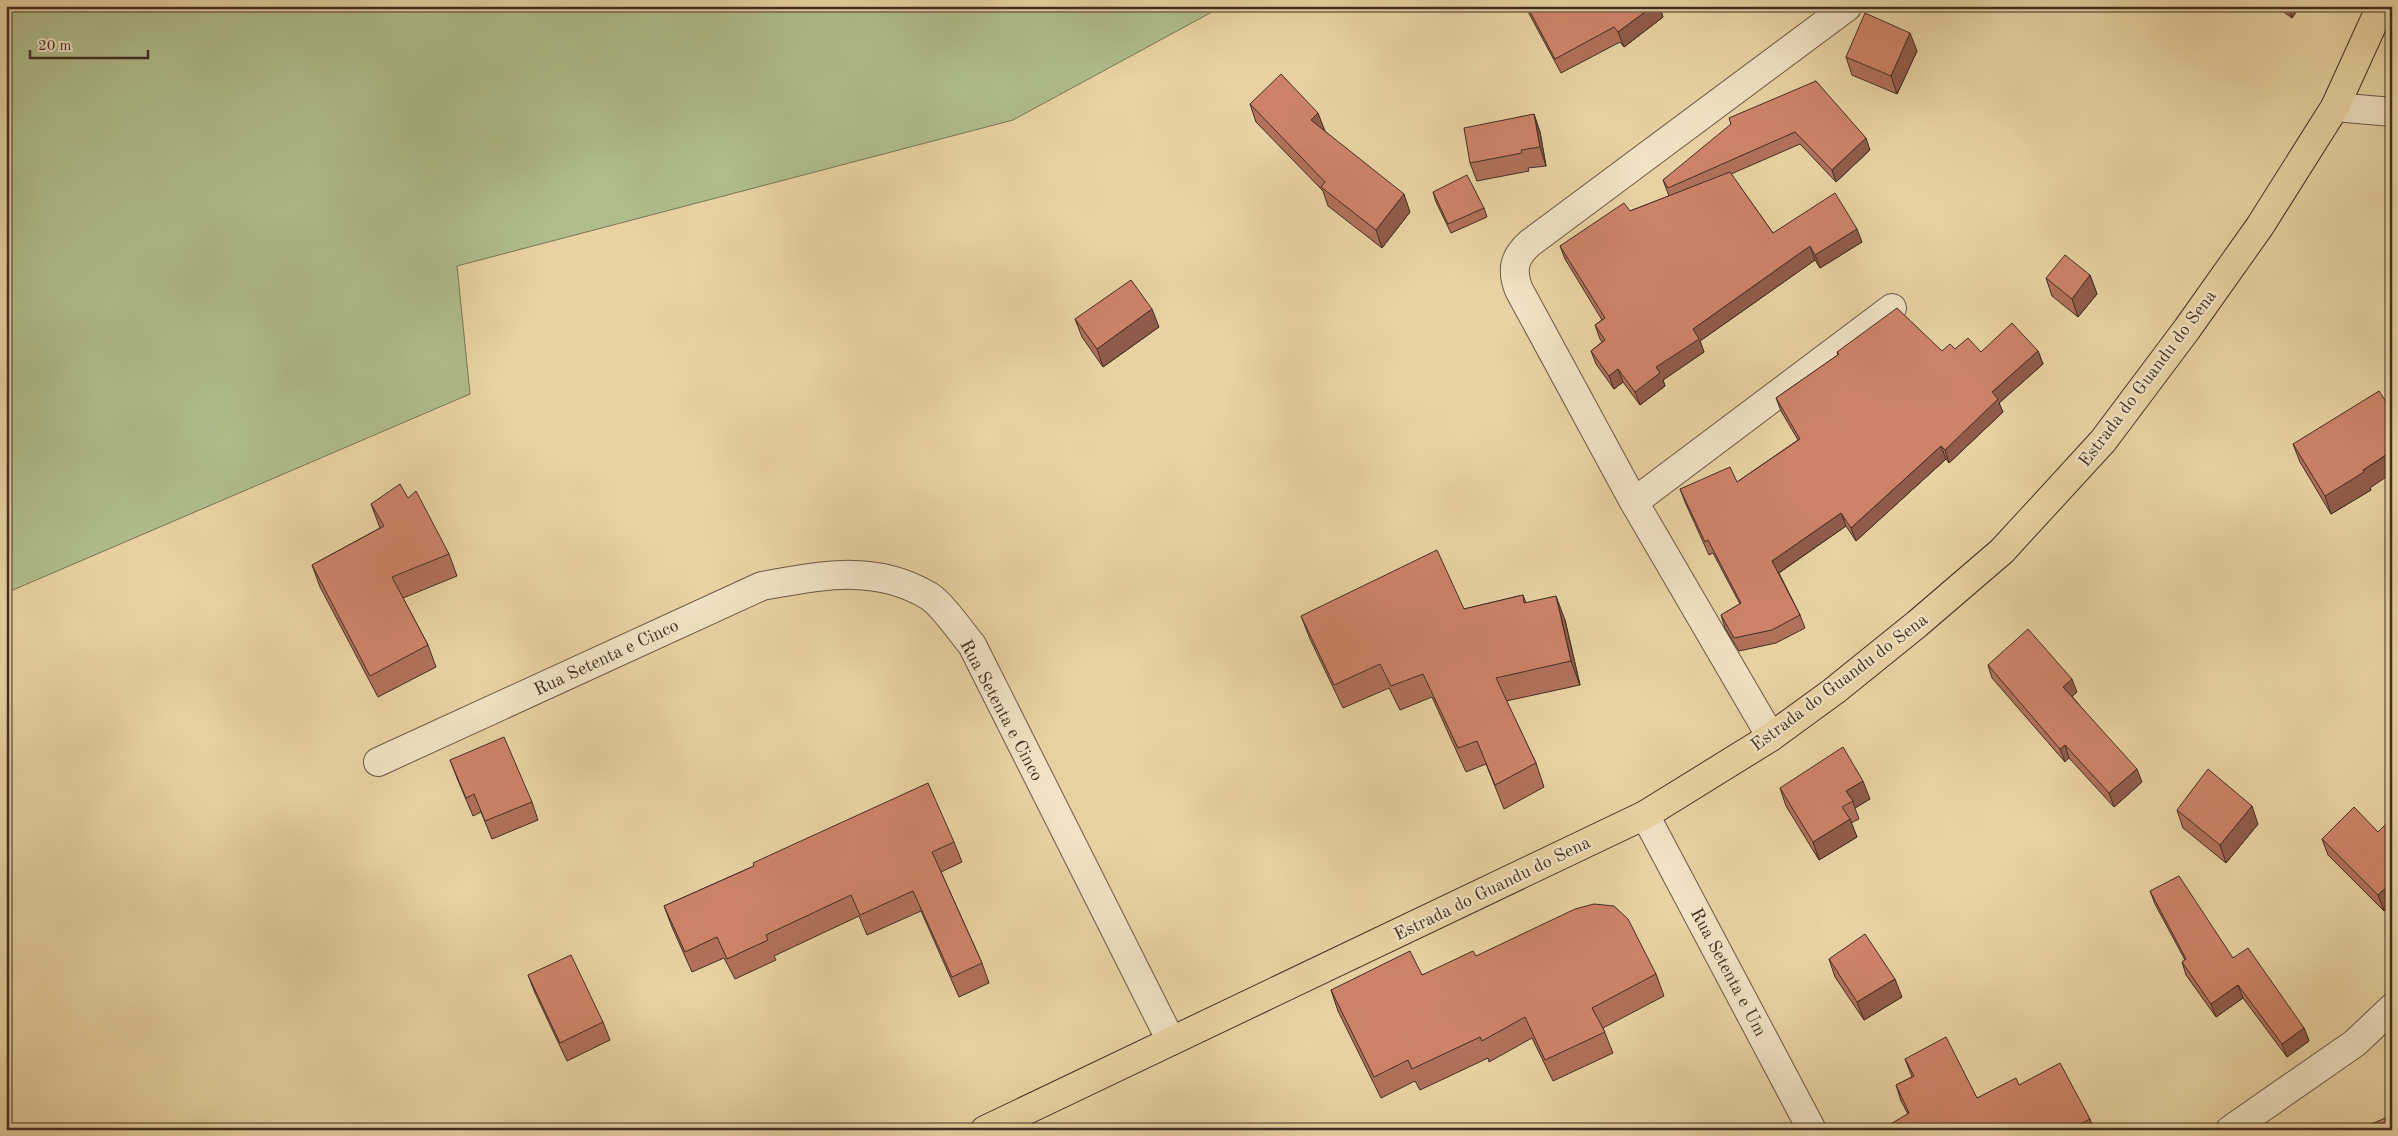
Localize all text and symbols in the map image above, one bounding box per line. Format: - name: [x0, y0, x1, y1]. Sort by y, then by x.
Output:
- scale bar: [30, 28, 148, 60]
- text: 20 m: [38, 39, 72, 54]
- street label: Estrada do Guandu do Sena: [2076, 287, 2220, 470]
- street label: Estrada do Guandu do Sena: [1748, 611, 1931, 755]
- street label: Rua Setenta e Cinco: [531, 617, 681, 699]
- street label: Rua Setenta e Cinco: [956, 637, 1046, 784]
- street label: Estrada do Guandu do Sena: [1391, 833, 1594, 944]
- street label: Rua Setenta e Um: [1687, 906, 1769, 1039]

